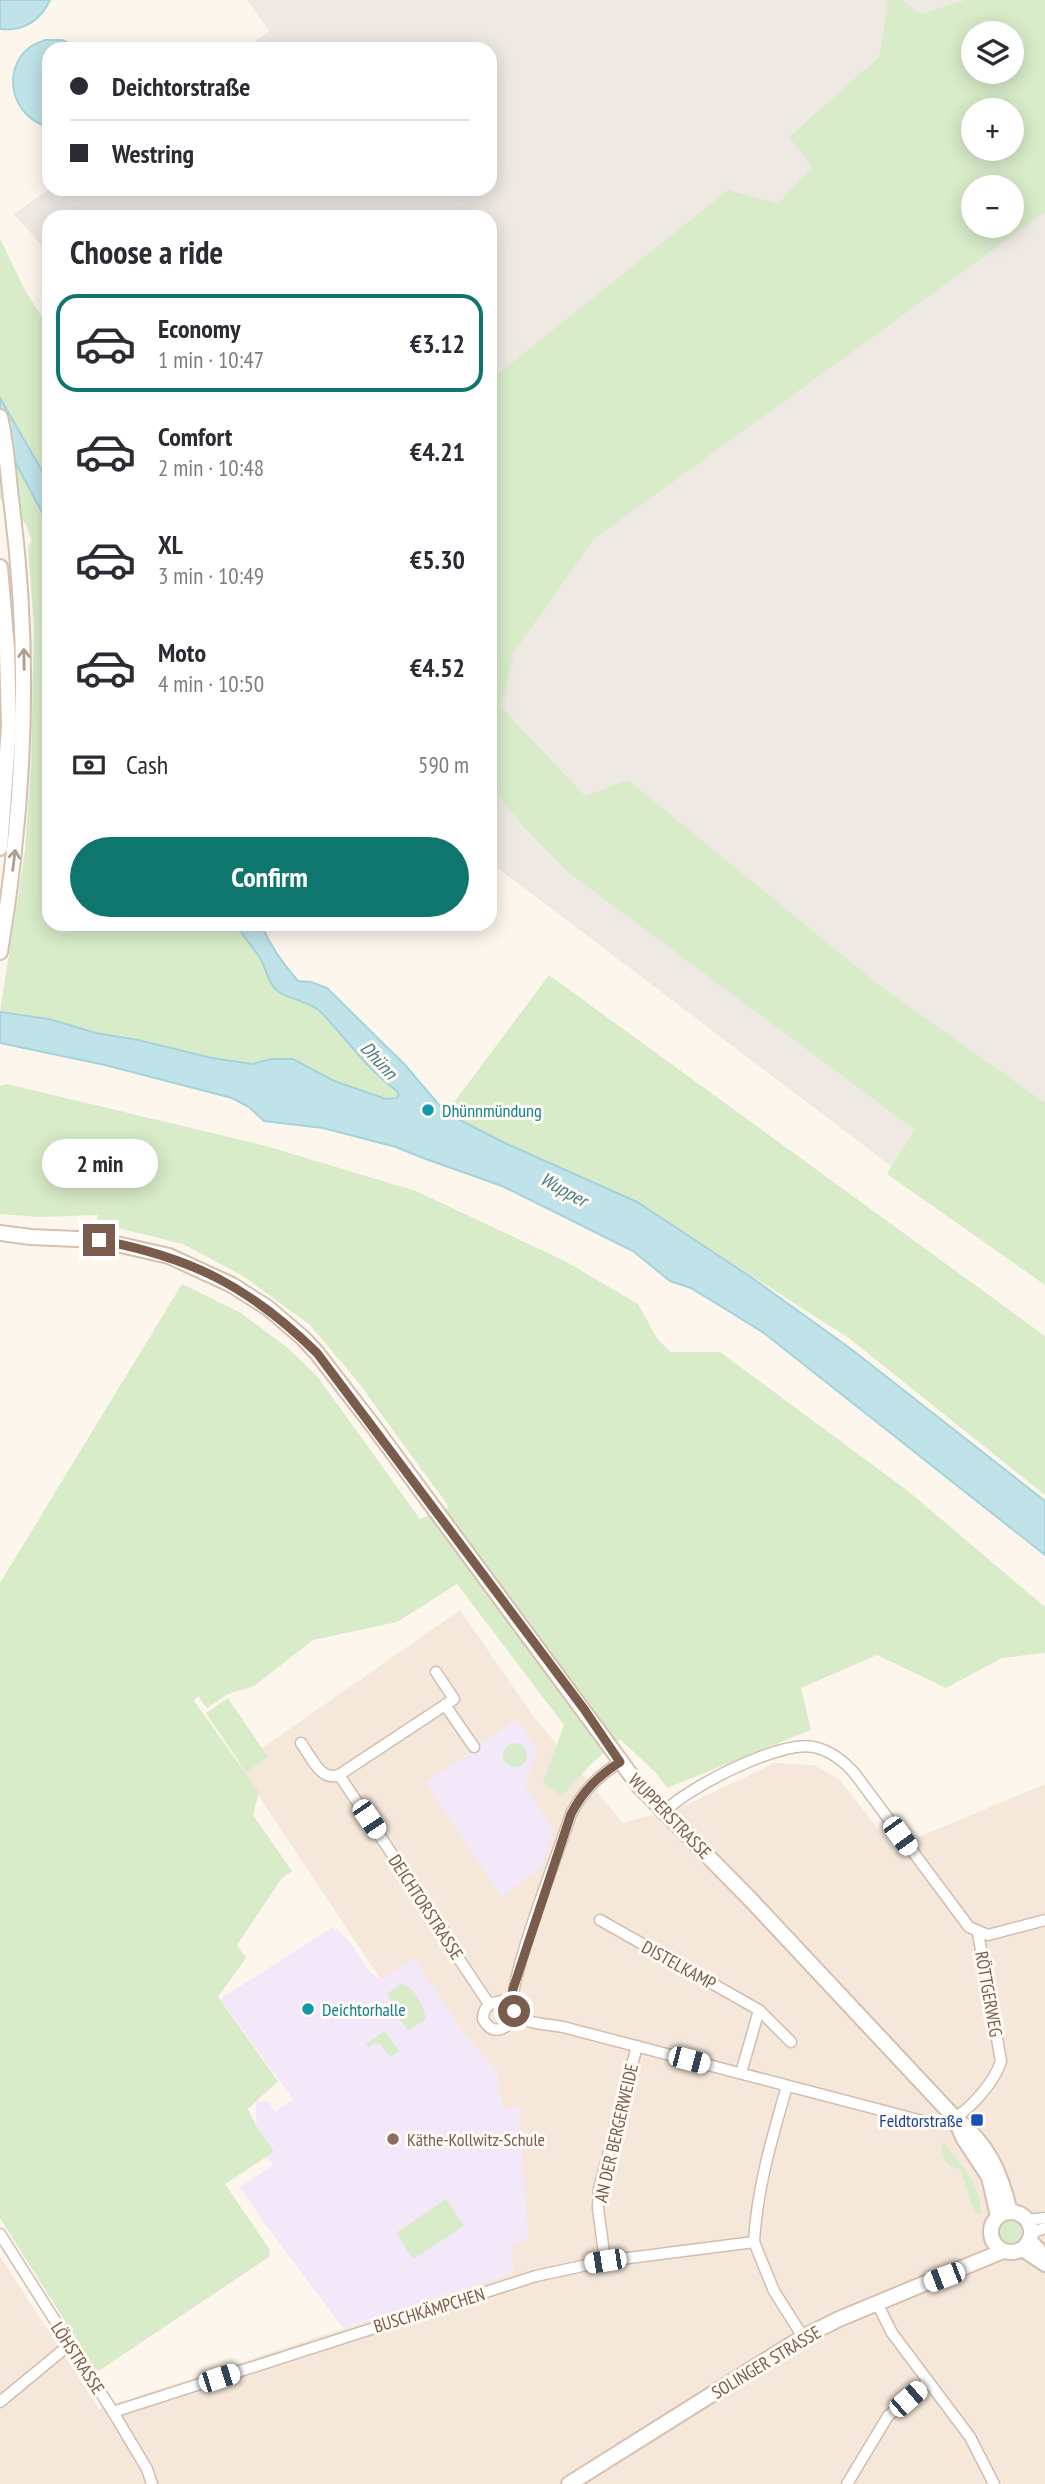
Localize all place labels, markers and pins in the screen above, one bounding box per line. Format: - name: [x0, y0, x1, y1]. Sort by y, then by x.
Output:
- place label: Dhünnmündung: [442, 1099, 542, 1122]
- marker: Dhünnmündung: [420, 1102, 436, 1118]
- place label: Deichtorhalle: [322, 1998, 406, 2021]
- marker: Deichtorhalle: [300, 2001, 316, 2017]
- place label: Feldtorstraße: [879, 2109, 963, 2132]
- marker: Feldtorstraße: [969, 2112, 985, 2128]
- place label: Käthe-Kollwitz-Schule: [407, 2128, 545, 2151]
- marker: Käthe-Kollwitz-Schule: [385, 2131, 401, 2147]

